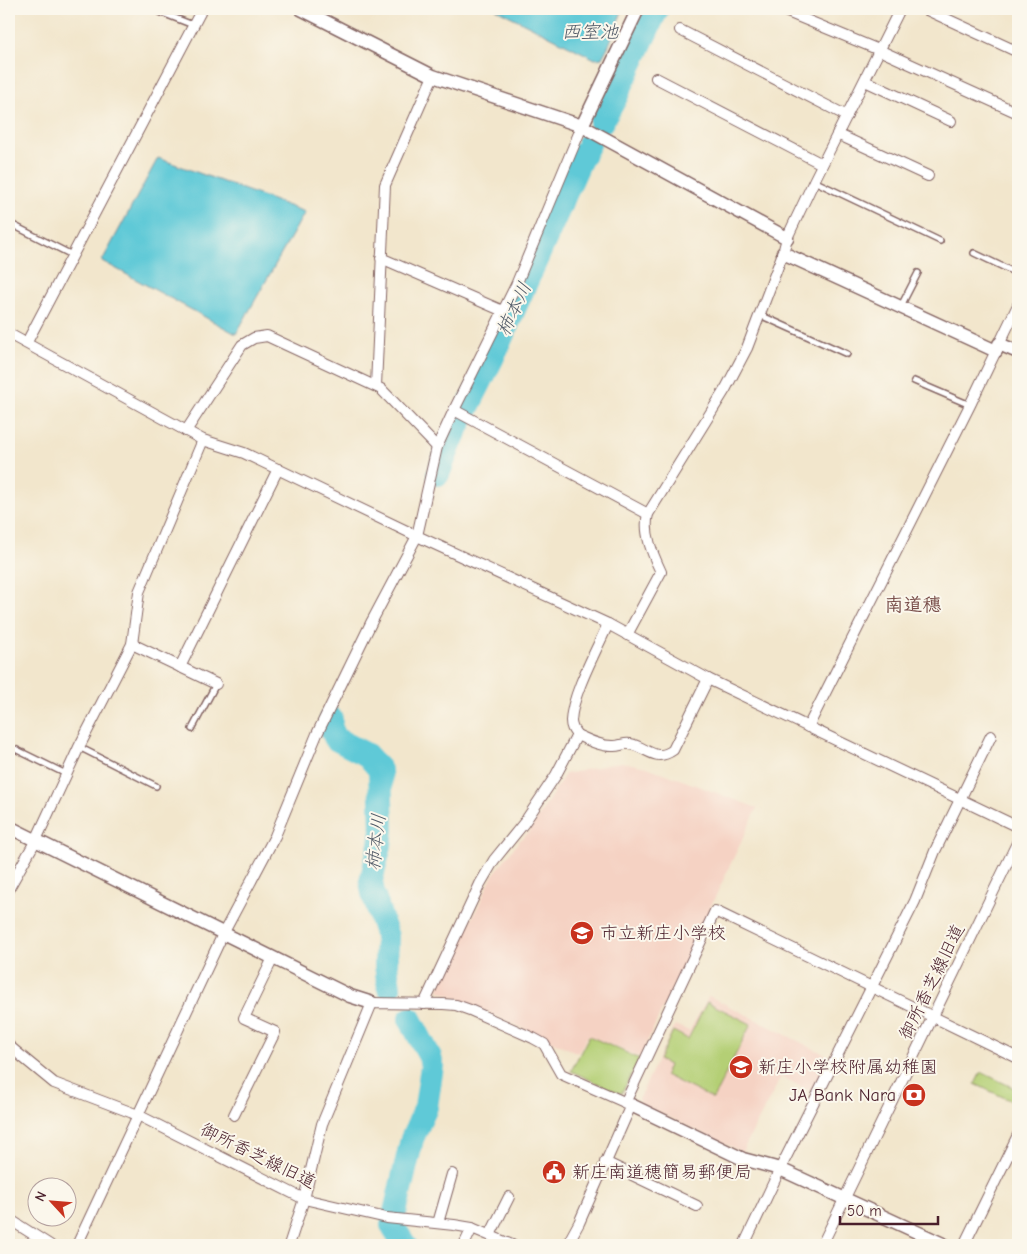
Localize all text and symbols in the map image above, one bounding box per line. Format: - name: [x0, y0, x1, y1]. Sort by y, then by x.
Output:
- water label: 西室池: [561, 21, 619, 43]
- water label: 柿本川: [492, 279, 536, 339]
- district label: 南道穗: [884, 594, 942, 616]
- water label: 柿本川: [362, 812, 390, 872]
- school or university icon: 市立新庄小学校: [569, 920, 595, 946]
- street label: 御所香芝線旧道: [895, 921, 969, 1043]
- place label: 市立新庄小学校: [600, 923, 726, 944]
- school or university icon: 新庄小学校附属幼稚園: [728, 1054, 754, 1080]
- place label: 新庄小学校附属幼稚園: [758, 1057, 938, 1078]
- bank icon: JA Bank Nara: [901, 1082, 927, 1108]
- place label: JA Bank Nara: [789, 1085, 896, 1106]
- street label: 御所香芝線旧道: [197, 1119, 319, 1193]
- public building icon: 新庄南道穂簡易郵便局: [541, 1159, 567, 1185]
- place label: 新庄南道穂簡易郵便局: [572, 1162, 752, 1183]
- north arrow: [28, 1176, 78, 1226]
- text: N: [31, 1189, 50, 1204]
- scale bar: [840, 1194, 937, 1226]
- text: 50 m: [847, 1202, 882, 1220]

